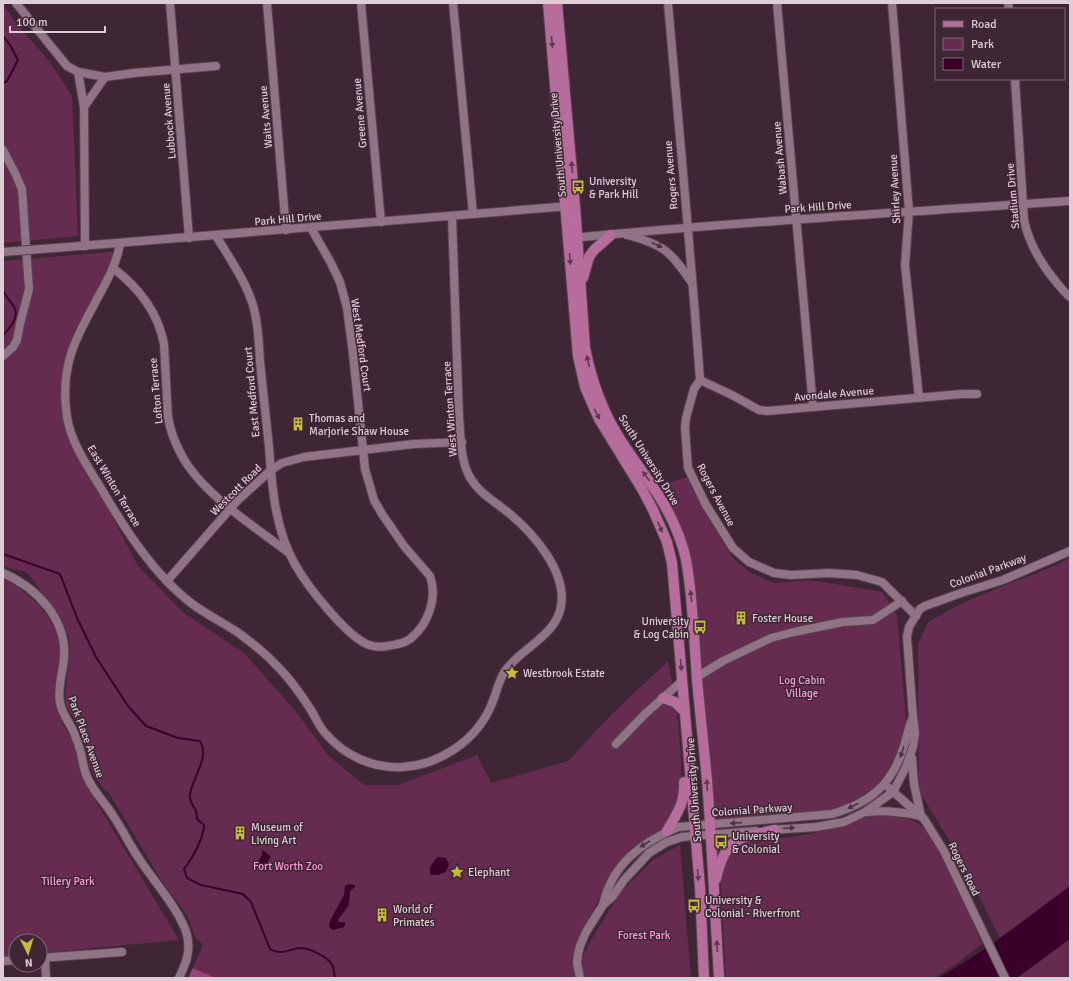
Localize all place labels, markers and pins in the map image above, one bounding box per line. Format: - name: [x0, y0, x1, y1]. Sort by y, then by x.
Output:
- place label: University & Park Hill: [589, 175, 639, 201]
- bus stop icon: University & Park Hill: [570, 179, 586, 195]
- place label: Thomas and Marjorie Shaw House: [309, 412, 409, 438]
- building icon: Thomas and Marjorie Shaw House: [290, 416, 306, 432]
- building icon: Foster House: [733, 610, 749, 626]
- place label: Foster House: [752, 612, 813, 625]
- place label: University & Log Cabin: [633, 615, 690, 641]
- bus stop icon: University & Log Cabin: [692, 619, 708, 635]
- place icon: Westbrook Estate: [504, 665, 520, 681]
- place label: Westbrook Estate: [523, 667, 605, 680]
- place label: Museum of Living Art: [251, 821, 304, 847]
- building icon: Museum of Living Art: [232, 825, 248, 841]
- place label: University & Colonial: [732, 830, 780, 856]
- bus stop icon: University & Colonial: [713, 834, 729, 850]
- place icon: Elephant: [449, 864, 465, 880]
- place label: Elephant: [468, 866, 510, 879]
- place label: University & Colonial - Riverfront: [705, 894, 800, 920]
- bus stop icon: University & Colonial - Riverfront: [686, 898, 702, 914]
- place label: World of Primates: [393, 903, 435, 929]
- building icon: World of Primates: [374, 907, 390, 923]

